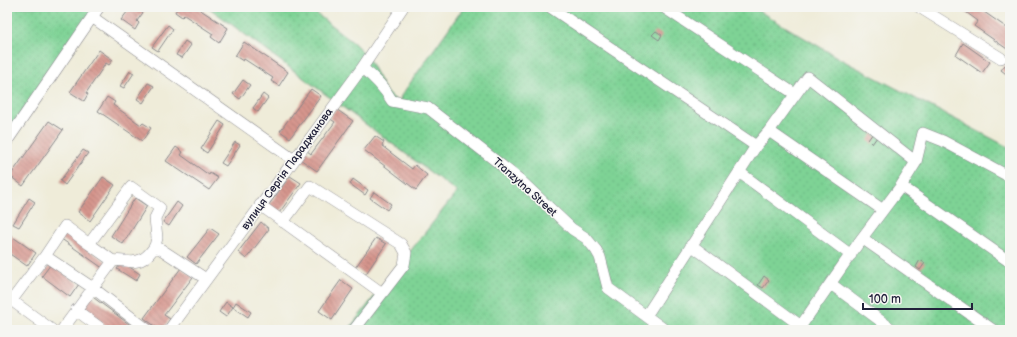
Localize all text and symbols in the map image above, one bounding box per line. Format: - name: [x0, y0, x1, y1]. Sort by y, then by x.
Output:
- street label: вулиця Сергія Параджанова: [239, 105, 336, 232]
- street label: Tranzytna Street: [490, 155, 560, 219]
- scale bar: [863, 285, 972, 311]
- text: 100 m: [869, 292, 901, 307]

